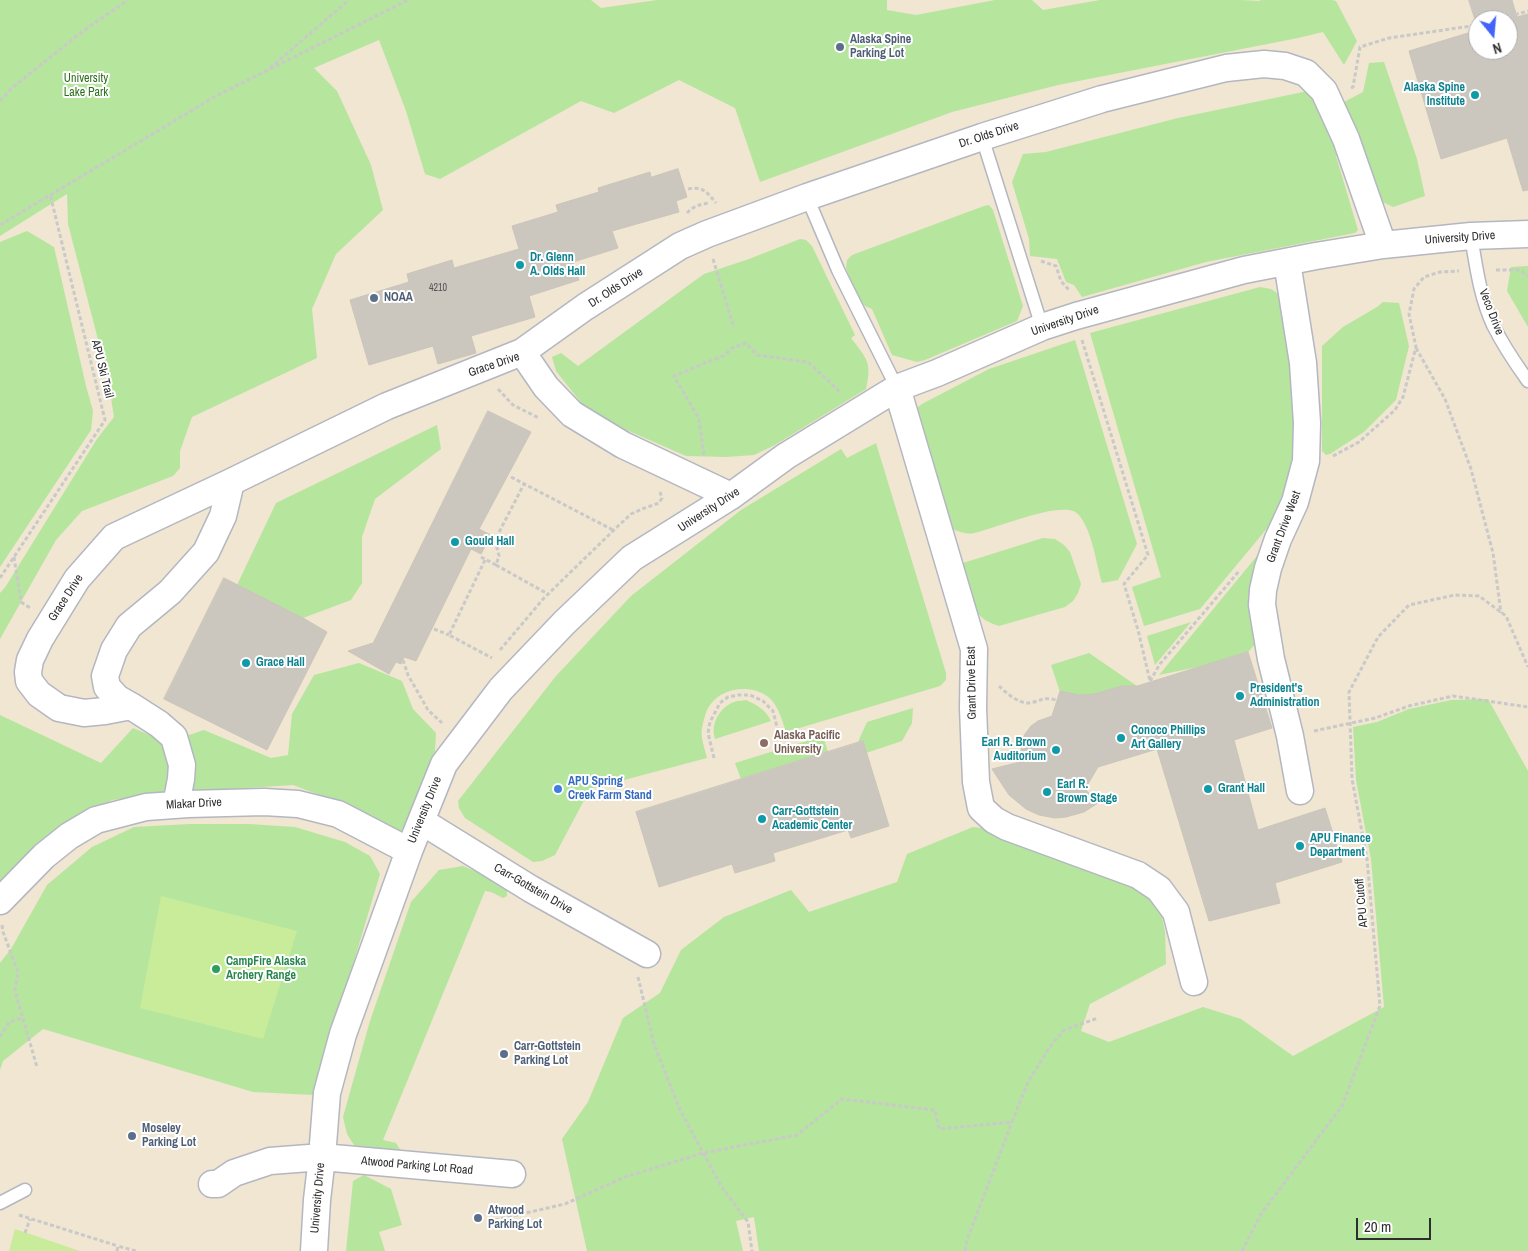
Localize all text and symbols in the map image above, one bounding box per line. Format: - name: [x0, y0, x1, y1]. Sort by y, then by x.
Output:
- north arrow: [1468, 10, 1518, 60]
- place label: Alaska Spine Parking Lot: [850, 33, 911, 61]
- text: N: [1491, 39, 1504, 58]
- marker: Alaska Spine Parking Lot: [834, 41, 846, 53]
- park label: University Lake Park: [64, 72, 108, 100]
- place label: Alaska Spine Institute: [1404, 81, 1465, 109]
- marker: Alaska Spine Institute: [1469, 89, 1481, 101]
- street label: Dr. Olds Drive: [957, 119, 1021, 151]
- street label: University Drive: [1424, 228, 1496, 248]
- place label: Dr. Glenn A. Olds Hall: [530, 251, 585, 279]
- marker: Dr. Glenn A. Olds Hall: [514, 259, 526, 271]
- street label: Dr. Olds Drive: [586, 265, 646, 311]
- house number: 4210: [429, 282, 447, 294]
- street label: Veco Drive: [1476, 287, 1506, 337]
- place label: NOAA: [384, 291, 413, 305]
- marker: NOAA: [368, 292, 380, 304]
- street label: University Drive: [1029, 303, 1101, 339]
- street label: APU Ski Trail: [88, 339, 116, 399]
- street label: Grace Drive: [467, 350, 521, 380]
- street label: University Drive: [676, 485, 742, 535]
- street label: Grant Drive West: [1264, 489, 1304, 565]
- place label: Gould Hall: [465, 535, 514, 549]
- marker: Gould Hall: [449, 536, 461, 548]
- street label: Grace Drive: [46, 572, 86, 624]
- street label: Grant Drive East: [964, 646, 980, 720]
- place label: Grace Hall: [256, 656, 305, 670]
- marker: Grace Hall: [240, 657, 252, 669]
- place label: President's Administration: [1250, 682, 1319, 710]
- marker: President's Administration: [1234, 690, 1246, 702]
- place label: Conoco Phillips Art Gallery: [1131, 724, 1205, 752]
- place label: Alaska Pacific University: [774, 729, 840, 757]
- marker: Conoco Phillips Art Gallery: [1115, 732, 1127, 744]
- place label: Earl R. Brown Auditorium: [981, 736, 1046, 764]
- marker: Alaska Pacific University: [758, 737, 770, 749]
- marker: Earl R. Brown Auditorium: [1050, 744, 1062, 756]
- street label: University Drive: [405, 775, 445, 845]
- place label: APU Spring Creek Farm Stand: [568, 775, 652, 803]
- place label: Earl R. Brown Stage: [1057, 778, 1117, 806]
- place label: Grant Hall: [1218, 782, 1265, 796]
- marker: APU Spring Creek Farm Stand: [552, 783, 564, 795]
- marker: Grant Hall: [1202, 783, 1214, 795]
- marker: Earl R. Brown Stage: [1041, 786, 1053, 798]
- street label: Mlakar Drive: [166, 795, 222, 813]
- place label: Carr-Gottstein Academic Center: [772, 805, 852, 833]
- marker: Carr-Gottstein Academic Center: [756, 813, 768, 825]
- place label: APU Finance Department: [1310, 832, 1371, 860]
- marker: APU Finance Department: [1294, 840, 1306, 852]
- street label: Carr-Gottstein Drive: [491, 861, 575, 917]
- street label: APU Cutoff: [1353, 878, 1371, 928]
- place label: CampFire Alaska Archery Range: [226, 955, 306, 983]
- marker: CampFire Alaska Archery Range: [210, 963, 222, 975]
- place label: Carr-Gottstein Parking Lot: [514, 1040, 581, 1068]
- marker: Carr-Gottstein Parking Lot: [498, 1048, 510, 1060]
- place label: Moseley Parking Lot: [142, 1122, 196, 1150]
- marker: Moseley Parking Lot: [126, 1130, 138, 1142]
- street label: Atwood Parking Lot Road: [361, 1154, 473, 1178]
- street label: University Drive: [308, 1162, 328, 1234]
- place label: Atwood Parking Lot: [488, 1204, 542, 1232]
- scale bar: [1358, 1208, 1433, 1240]
- marker: Atwood Parking Lot: [472, 1212, 484, 1224]
- text: 20 m: [1364, 1216, 1391, 1237]

